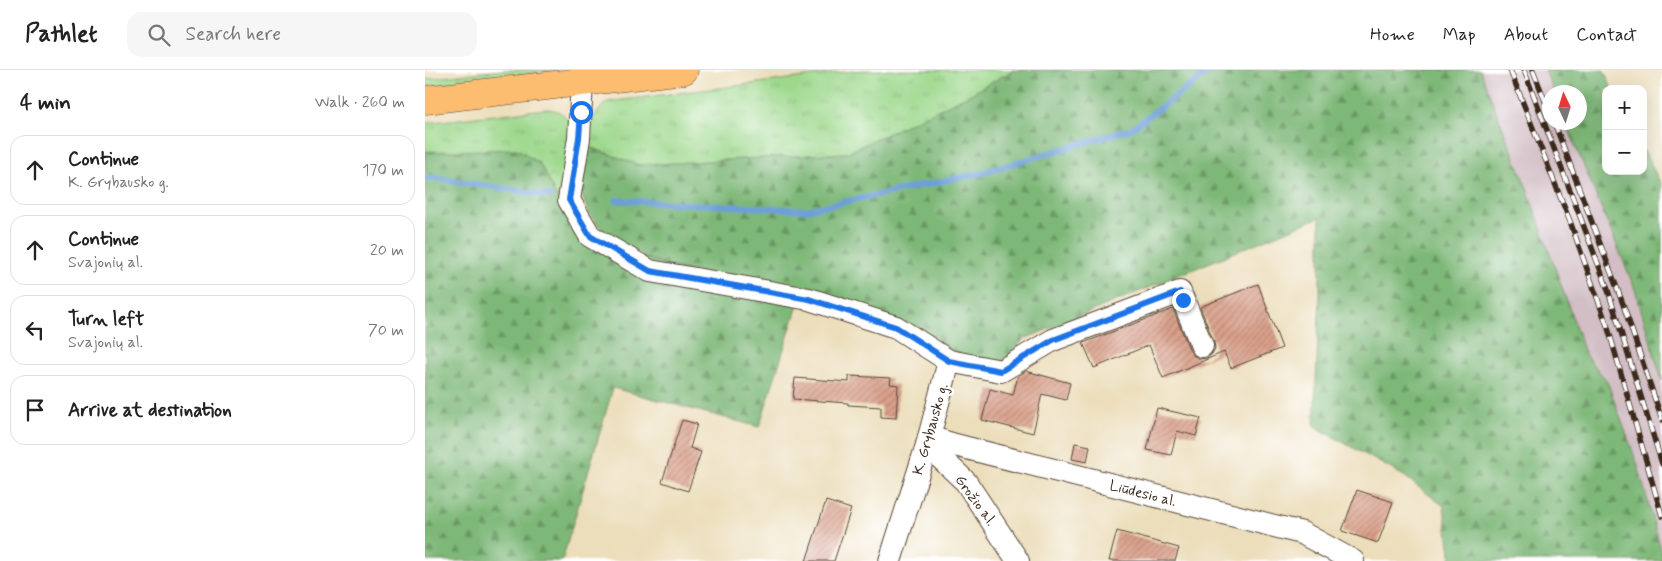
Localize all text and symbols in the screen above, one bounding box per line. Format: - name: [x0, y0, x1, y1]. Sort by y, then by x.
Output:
- search box: [127, 12, 477, 57]
- text: Pathlet: [25, 19, 97, 50]
- icon: search: [145, 21, 173, 49]
- text: Search here: [185, 22, 281, 47]
- text: Home: [1370, 23, 1415, 47]
- text: Map: [1443, 23, 1476, 47]
- text: About: [1504, 23, 1548, 47]
- text: Contact: [1576, 23, 1637, 47]
- north arrow: [1542, 85, 1587, 130]
- map controls: [1602, 85, 1647, 175]
- button: +: [1602, 85, 1647, 130]
- text: 4 min: [20, 89, 71, 117]
- text: Walk · 260 m: [315, 92, 405, 113]
- route start: [570, 101, 593, 124]
- button: −: [1602, 130, 1647, 175]
- text: Continue: [68, 147, 139, 172]
- icon: ahead: [21, 156, 49, 184]
- text: 170 m: [362, 160, 404, 181]
- text: K. Grybausko g.: [68, 172, 169, 193]
- text: Continue: [68, 227, 139, 252]
- icon: ahead: [21, 236, 49, 264]
- text: 20 m: [370, 240, 404, 261]
- text: Svajonių al.: [68, 252, 143, 273]
- route end: [1172, 289, 1195, 312]
- text: Turn left: [68, 307, 144, 332]
- icon: left: [21, 316, 49, 344]
- text: 70 m: [368, 320, 404, 341]
- text: Svajonių al.: [68, 332, 143, 353]
- street label: K. Grybausko g.: [908, 381, 954, 478]
- icon: arrive: [21, 396, 49, 424]
- text: Arrive at destination: [68, 398, 232, 423]
- street label: Grožio al.: [950, 471, 1001, 530]
- street label: Liūdesio al.: [1107, 476, 1178, 512]

